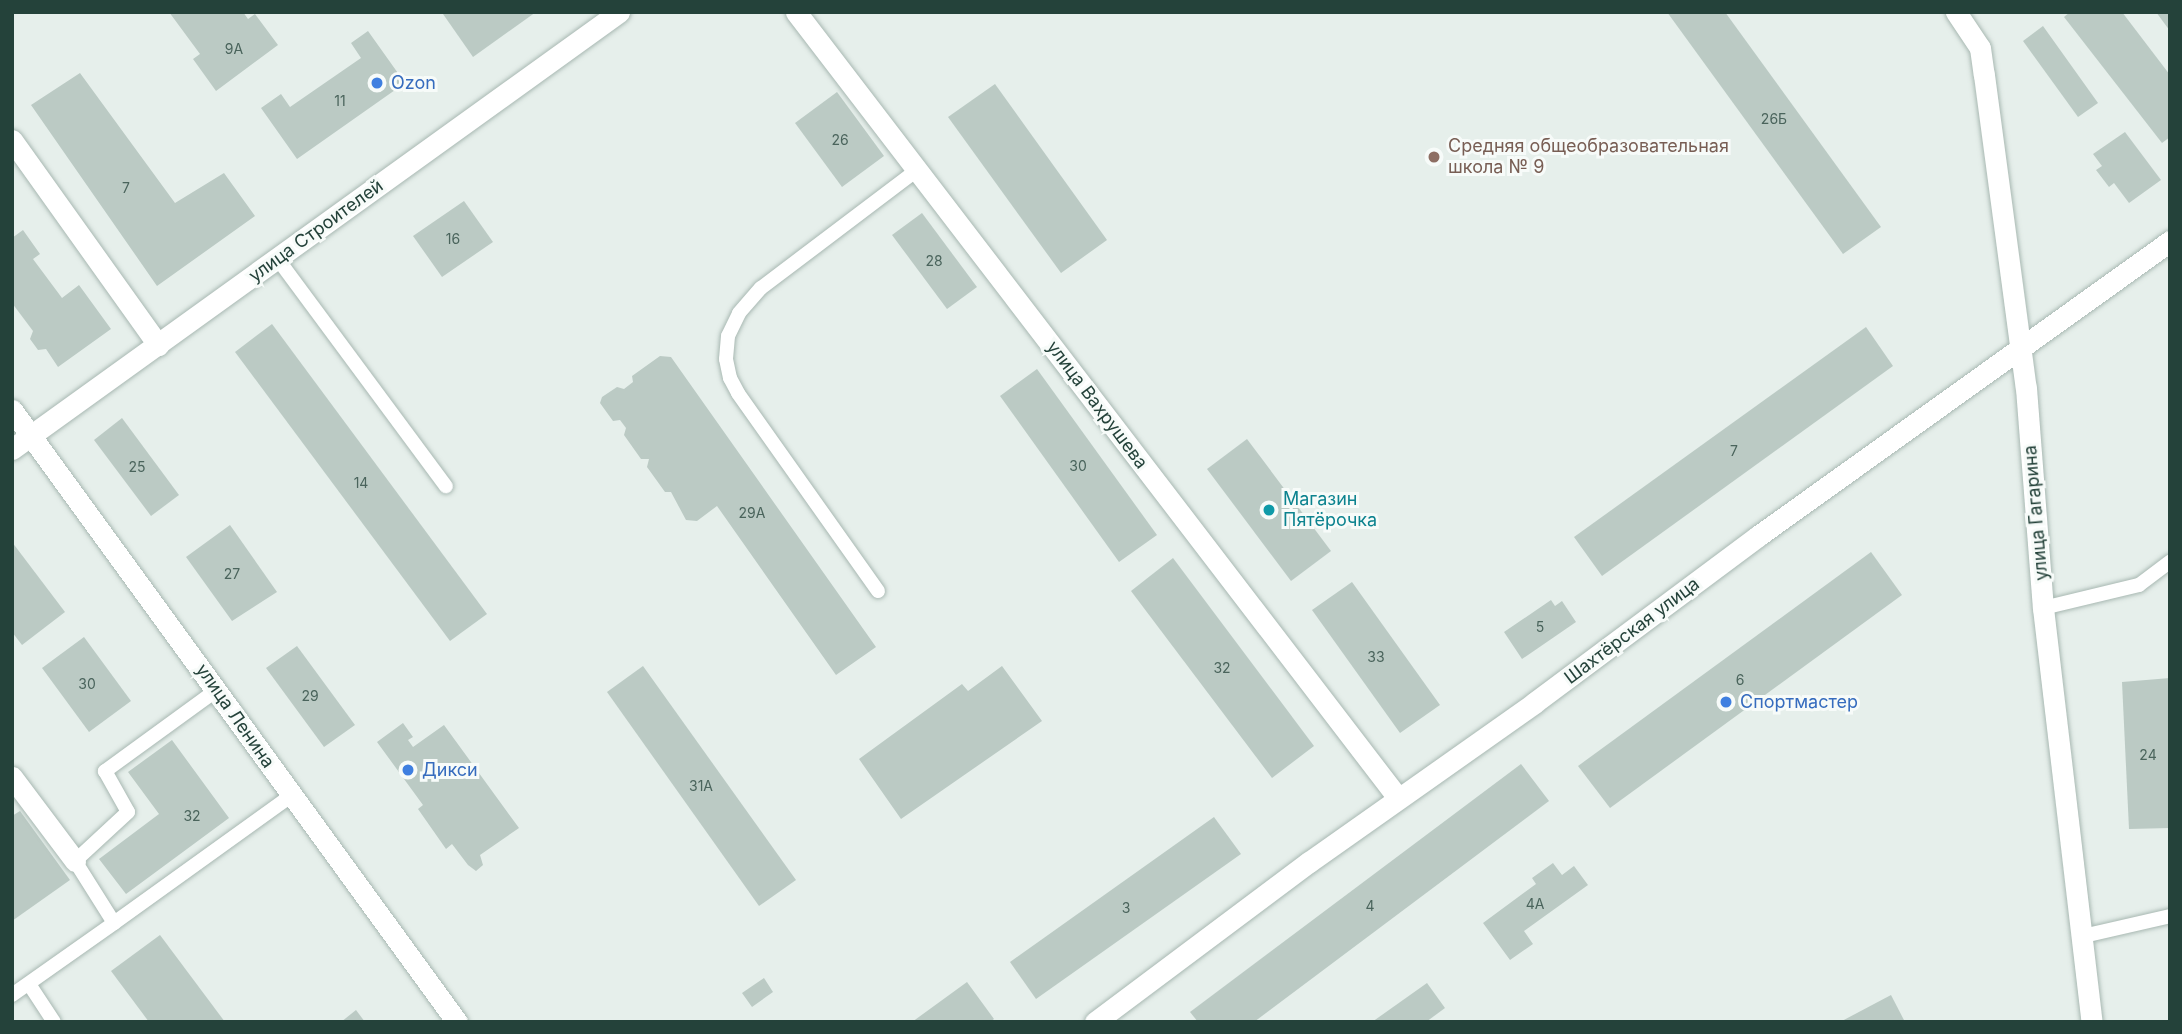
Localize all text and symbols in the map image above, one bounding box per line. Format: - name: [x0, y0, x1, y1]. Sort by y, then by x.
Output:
- house number: 9А: [225, 41, 243, 57]
- place label: Ozon: [391, 72, 436, 94]
- marker: Ozon: [369, 75, 385, 91]
- house number: 11: [334, 93, 346, 109]
- house number: 26Б: [1761, 111, 1787, 127]
- house number: 26: [831, 132, 849, 148]
- place label: Средняя общеобразовательная школа № 9: [1448, 136, 1729, 178]
- marker: Средняя общеобразовательная школа № 9: [1426, 149, 1442, 165]
- street label: улица Строителей: [245, 175, 387, 287]
- house number: 7: [122, 180, 130, 196]
- house number: 16: [446, 231, 460, 247]
- house number: 28: [925, 253, 943, 269]
- street label: улица Вахрушева: [1042, 337, 1152, 473]
- house number: 7: [1730, 443, 1738, 459]
- street label: улица Гагарина: [2019, 444, 2053, 582]
- house number: 30: [1069, 458, 1087, 474]
- house number: 25: [128, 459, 146, 475]
- house number: 14: [354, 475, 368, 491]
- place label: Магазин Пятёрочка: [1283, 489, 1377, 532]
- marker: Магазин Пятёрочка: [1261, 502, 1277, 518]
- house number: 29А: [739, 505, 765, 521]
- house number: 27: [224, 566, 240, 582]
- street label: Шахтёрская улица: [1560, 573, 1704, 689]
- house number: 5: [1536, 619, 1544, 635]
- house number: 33: [1367, 649, 1385, 665]
- street label: улица Ленина: [191, 660, 279, 772]
- house number: 32: [1213, 660, 1231, 676]
- house number: 6: [1736, 672, 1744, 688]
- house number: 30: [78, 676, 96, 692]
- house number: 29: [301, 688, 319, 704]
- place label: Спортмастер: [1740, 691, 1858, 713]
- marker: Спортмастер: [1718, 694, 1734, 710]
- house number: 24: [2139, 747, 2157, 763]
- place label: Дикси: [422, 759, 478, 781]
- marker: Дикси: [400, 762, 416, 778]
- house number: 31А: [689, 778, 713, 794]
- house number: 32: [183, 808, 201, 824]
- house number: 4А: [1526, 896, 1544, 912]
- house number: 4: [1365, 898, 1375, 914]
- house number: 3: [1122, 900, 1130, 916]

